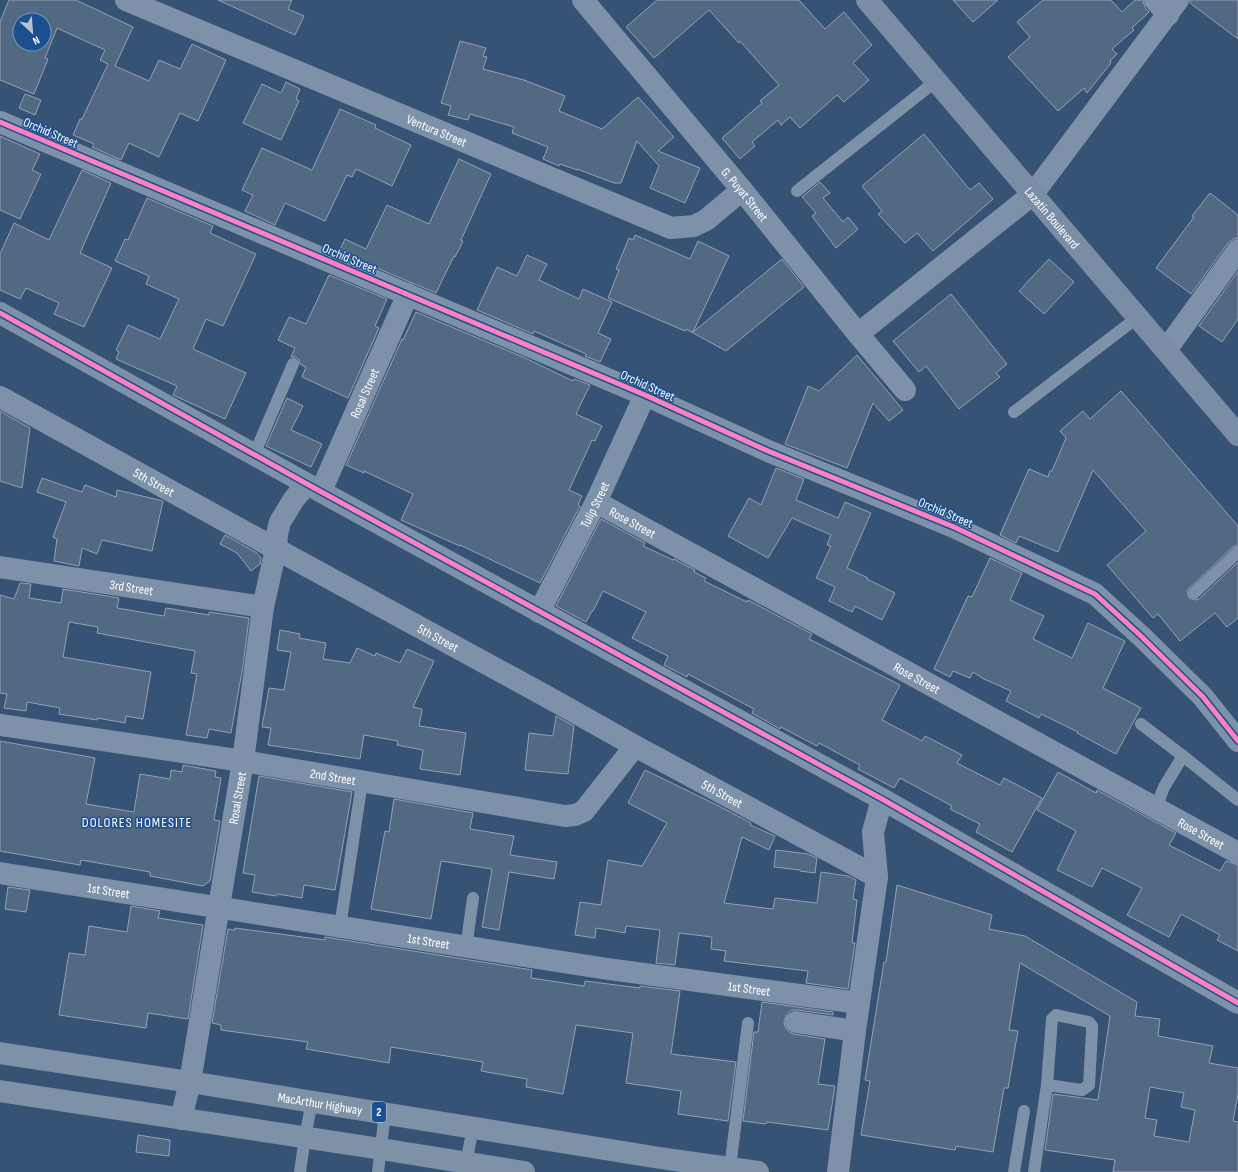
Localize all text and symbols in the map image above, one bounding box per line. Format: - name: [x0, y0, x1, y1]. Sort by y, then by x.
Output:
- north arrow: [12, 12, 52, 52]
- text: N: [31, 33, 42, 48]
- street label: Ventura Street: [404, 111, 469, 151]
- street label: Orchid Street: [21, 114, 80, 152]
- street label: G. Puyat Street: [717, 164, 771, 225]
- street label: Lazatin Boulevard: [1021, 184, 1083, 253]
- street label: Orchid Street: [320, 240, 379, 278]
- street label: Rosal Street: [347, 366, 383, 421]
- street label: Orchid Street: [618, 367, 677, 405]
- street label: 5th Street: [130, 465, 177, 500]
- street label: Tulip Street: [577, 479, 613, 531]
- street label: Orchid Street: [916, 494, 975, 532]
- street label: Rose Street: [606, 504, 658, 542]
- street label: 3rd Street: [108, 577, 154, 599]
- street label: 5th Street: [415, 621, 461, 656]
- street label: Rose Street: [891, 659, 943, 698]
- street label: 2nd Street: [309, 766, 357, 789]
- street label: Rosal Street: [226, 771, 250, 825]
- street label: 5th Street: [699, 777, 745, 812]
- district label: DOLORES HOMESITE: [82, 814, 192, 831]
- street label: Rose Street: [1175, 815, 1227, 853]
- street label: 1st Street: [86, 880, 131, 902]
- street label: 1st Street: [406, 931, 451, 953]
- street label: 1st Street: [727, 978, 771, 1000]
- street label: MacArthur Highway: [277, 1089, 363, 1119]
- road number: 2: [372, 1102, 386, 1122]

